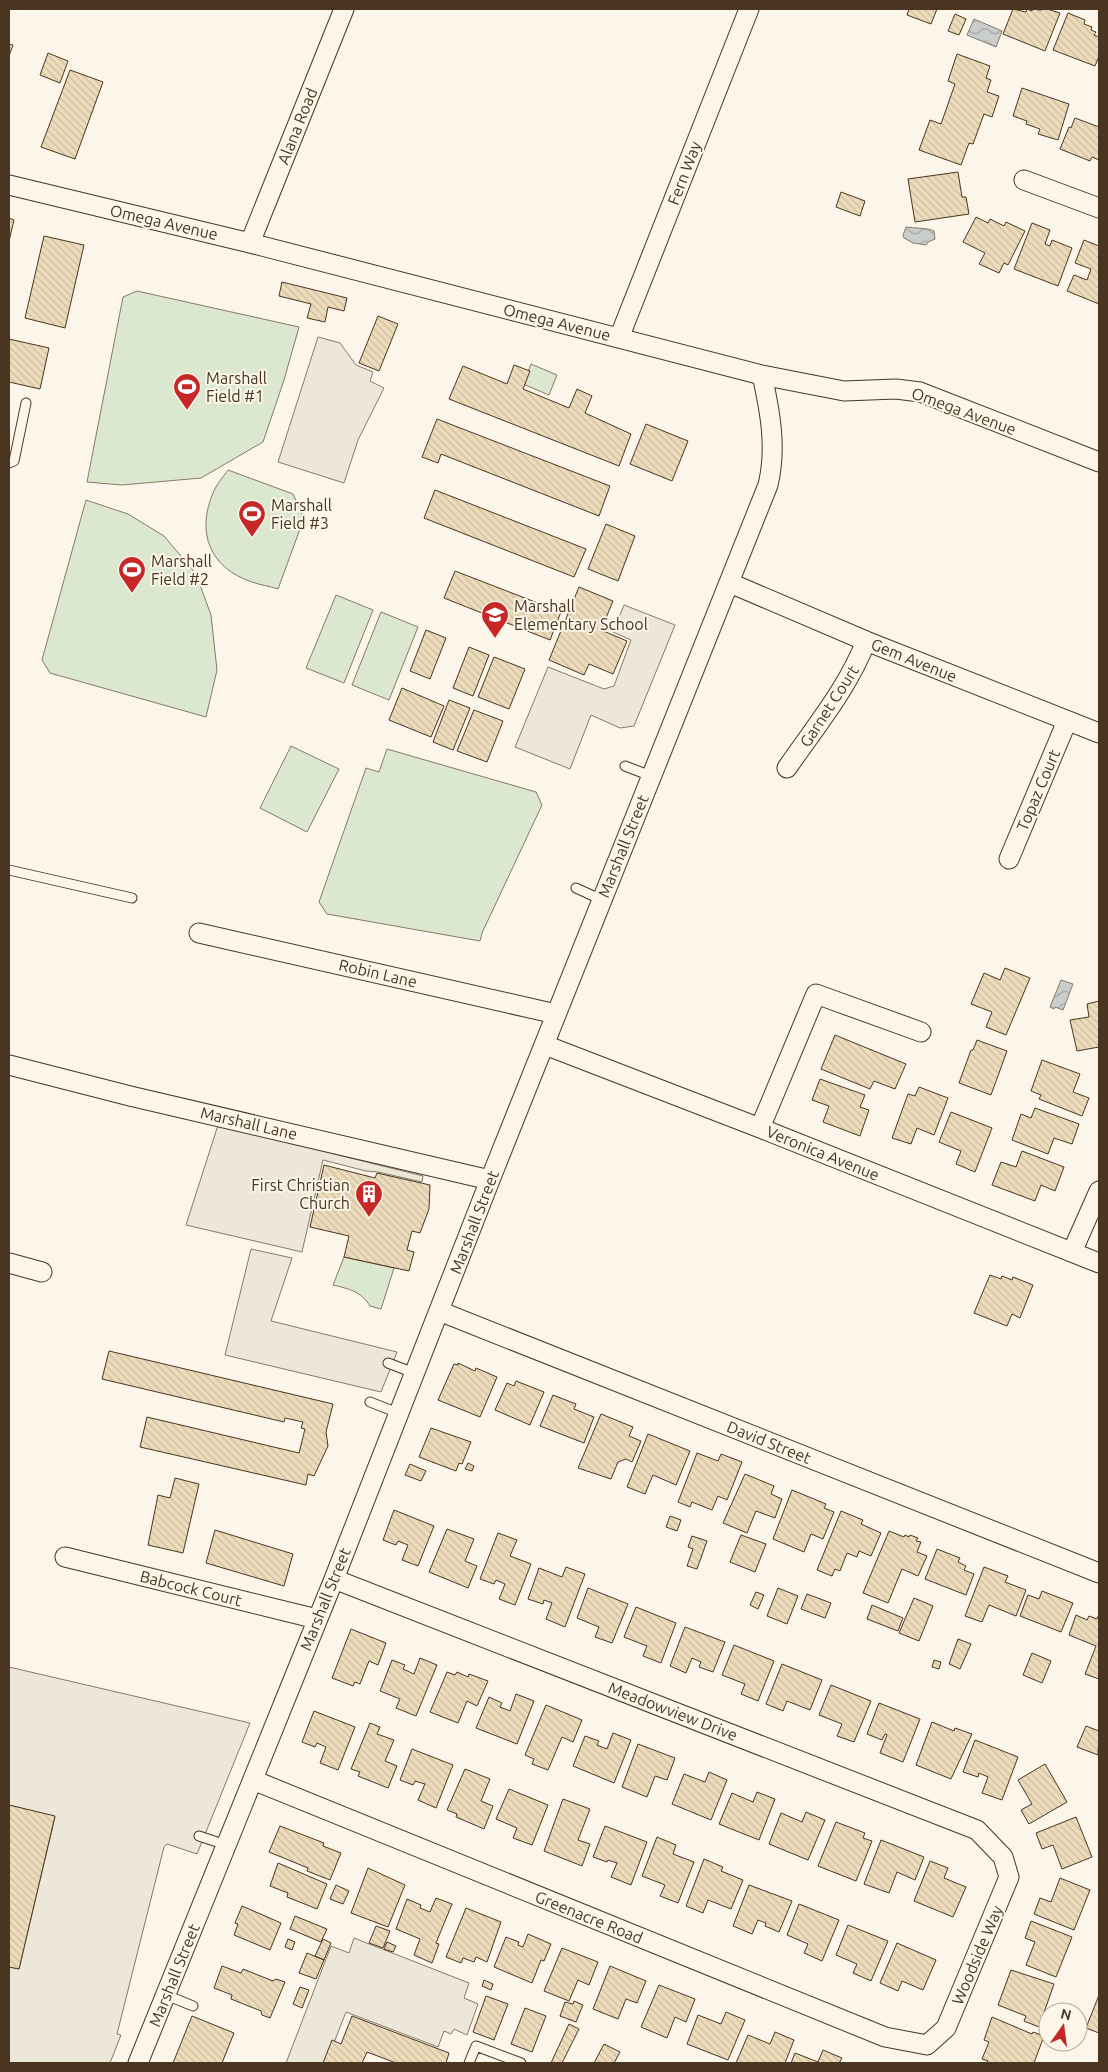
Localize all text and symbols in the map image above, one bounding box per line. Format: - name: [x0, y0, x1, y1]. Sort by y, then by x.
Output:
- street label: Alana Road: [274, 85, 320, 167]
- street label: Fern Way: [664, 138, 704, 207]
- street label: Omega Avenue: [108, 201, 220, 243]
- street label: Omega Avenue: [501, 300, 613, 344]
- place label: Marshall Field #1: [206, 369, 267, 405]
- sports icon: Marshall Field #1: [172, 372, 202, 411]
- street label: Omega Avenue: [909, 384, 1019, 438]
- place label: Marshall Field #3: [271, 496, 332, 532]
- sports icon: Marshall Field #3: [237, 499, 267, 538]
- place label: Marshall Field #2: [151, 552, 212, 588]
- sports icon: Marshall Field #2: [117, 555, 147, 594]
- place label: Marshall Elementary School: [514, 597, 648, 633]
- school or university icon: Marshall Elementary School: [480, 600, 510, 639]
- street label: Gem Avenue: [869, 635, 959, 685]
- street label: Garnet Court: [796, 661, 862, 750]
- street label: Topaz Court: [1013, 746, 1064, 833]
- street label: Marshall Street: [594, 791, 652, 900]
- street label: Robin Lane: [337, 955, 419, 991]
- street label: Marshall Lane: [199, 1103, 299, 1143]
- street label: Veronica Avenue: [764, 1122, 882, 1184]
- street label: Marshall Street: [446, 1167, 502, 1276]
- place label: First Christian Church: [251, 1176, 350, 1212]
- building icon: First Christian Church: [354, 1179, 384, 1218]
- street label: David Street: [724, 1417, 814, 1467]
- street label: Marshall Street: [296, 1544, 354, 1653]
- street label: Babcock Court: [138, 1567, 244, 1610]
- street label: Meadowview Drive: [606, 1678, 740, 1744]
- street label: Greenacre Road: [533, 1887, 645, 1947]
- street label: Woodside Way: [948, 1903, 1006, 2007]
- street label: Marshall Street: [145, 1920, 203, 2029]
- north arrow: [1038, 2002, 1088, 2052]
- text: N: [1059, 2005, 1073, 2023]

